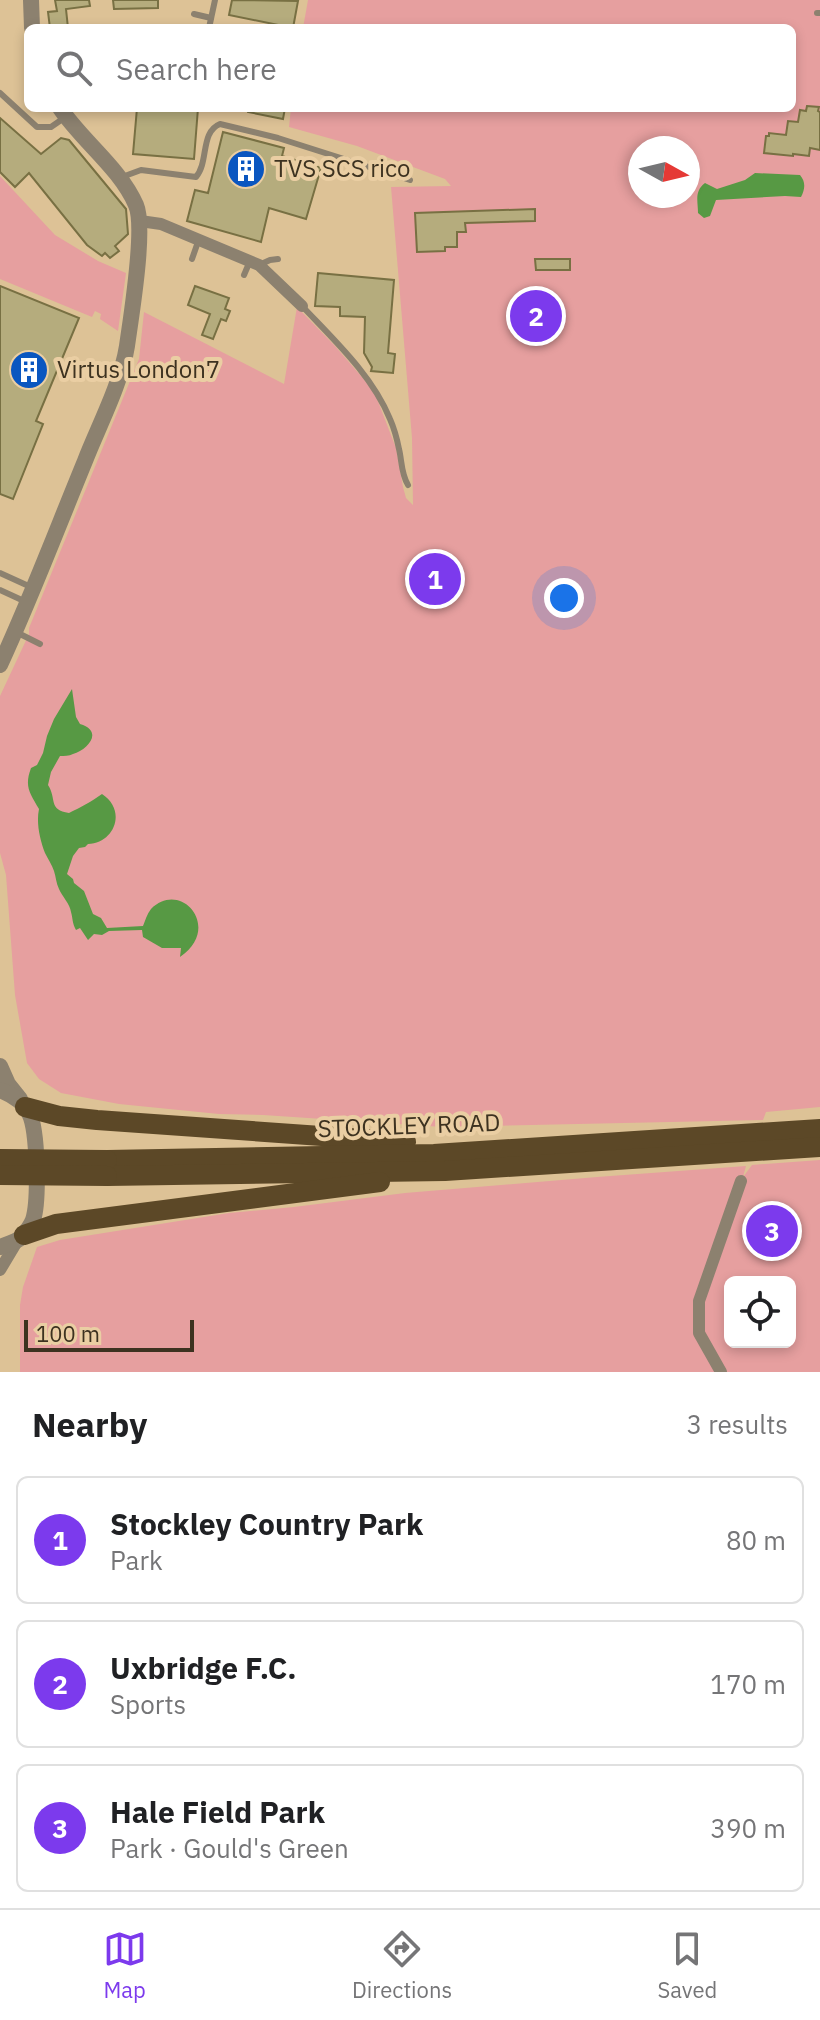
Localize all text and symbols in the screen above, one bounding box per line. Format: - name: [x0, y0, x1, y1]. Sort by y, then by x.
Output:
- search box: [24, 24, 796, 112]
- icon: search: [52, 46, 96, 90]
- text: Search here: [116, 49, 277, 88]
- north arrow: [628, 136, 700, 208]
- building icon: TVS SCS rico: [225, 148, 267, 190]
- place label: TVS SCS rico: [274, 152, 410, 184]
- pin: 2: [510, 286, 562, 346]
- building icon: Virtus London7: [8, 349, 50, 391]
- place label: Virtus London7: [57, 353, 220, 385]
- pin: 1: [409, 549, 461, 609]
- your location: [544, 578, 584, 618]
- street label: STOCKLEY ROAD: [317, 1106, 501, 1144]
- pin: 3: [746, 1201, 798, 1261]
- map controls: [724, 1276, 796, 1348]
- button: locate: [724, 1276, 796, 1348]
- scale bar: [24, 1316, 194, 1352]
- text: 100 m: [36, 1319, 100, 1348]
- text: Nearby: [32, 1402, 147, 1446]
- text: 3 results: [686, 1407, 788, 1441]
- text: Stockley Country Park: [110, 1504, 423, 1543]
- text: 1: [52, 1523, 68, 1557]
- text: 80 m: [726, 1523, 786, 1557]
- text: Park: [110, 1543, 163, 1577]
- text: Uxbridge F.C.: [110, 1648, 297, 1687]
- text: 2: [52, 1667, 68, 1701]
- text: 170 m: [710, 1667, 786, 1701]
- text: Sports: [110, 1687, 186, 1721]
- text: Hale Field Park: [110, 1792, 325, 1831]
- text: 3: [52, 1811, 68, 1845]
- text: 390 m: [710, 1811, 786, 1845]
- text: Park · Gould's Green: [110, 1831, 349, 1865]
- tab: Map: [103, 1927, 147, 2004]
- tab: Directions: [352, 1927, 452, 2004]
- tab: Saved: [657, 1927, 717, 2004]

